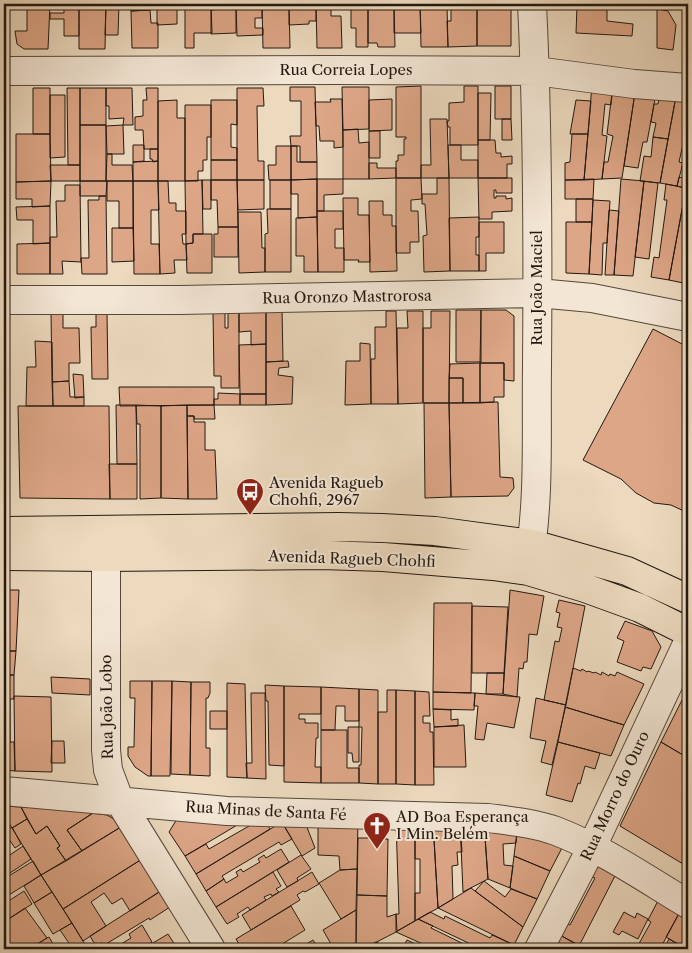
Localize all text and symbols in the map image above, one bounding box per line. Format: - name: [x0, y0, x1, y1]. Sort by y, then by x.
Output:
- street label: Rua Correia Lopes: [279, 60, 413, 79]
- street label: Rua João Maciel: [527, 230, 546, 346]
- street label: Rua Oronzo Mastrorosa: [262, 286, 432, 307]
- place label: Avenida Ragueb Chohfi, 2967: [268, 473, 384, 509]
- bus stop icon: Avenida Ragueb Chohfi, 2967: [235, 477, 265, 516]
- street label: Avenida Ragueb Chohfi: [267, 546, 437, 571]
- street label: Rua João Lobo: [96, 655, 117, 759]
- street label: Rua Morro do Ouro: [576, 728, 653, 864]
- street label: Rua Minas de Santa Fé: [185, 797, 347, 824]
- place label: AD Boa Esperança I Min. Belém: [395, 807, 529, 843]
- church icon: AD Boa Esperança I Min. Belém: [362, 811, 392, 850]

